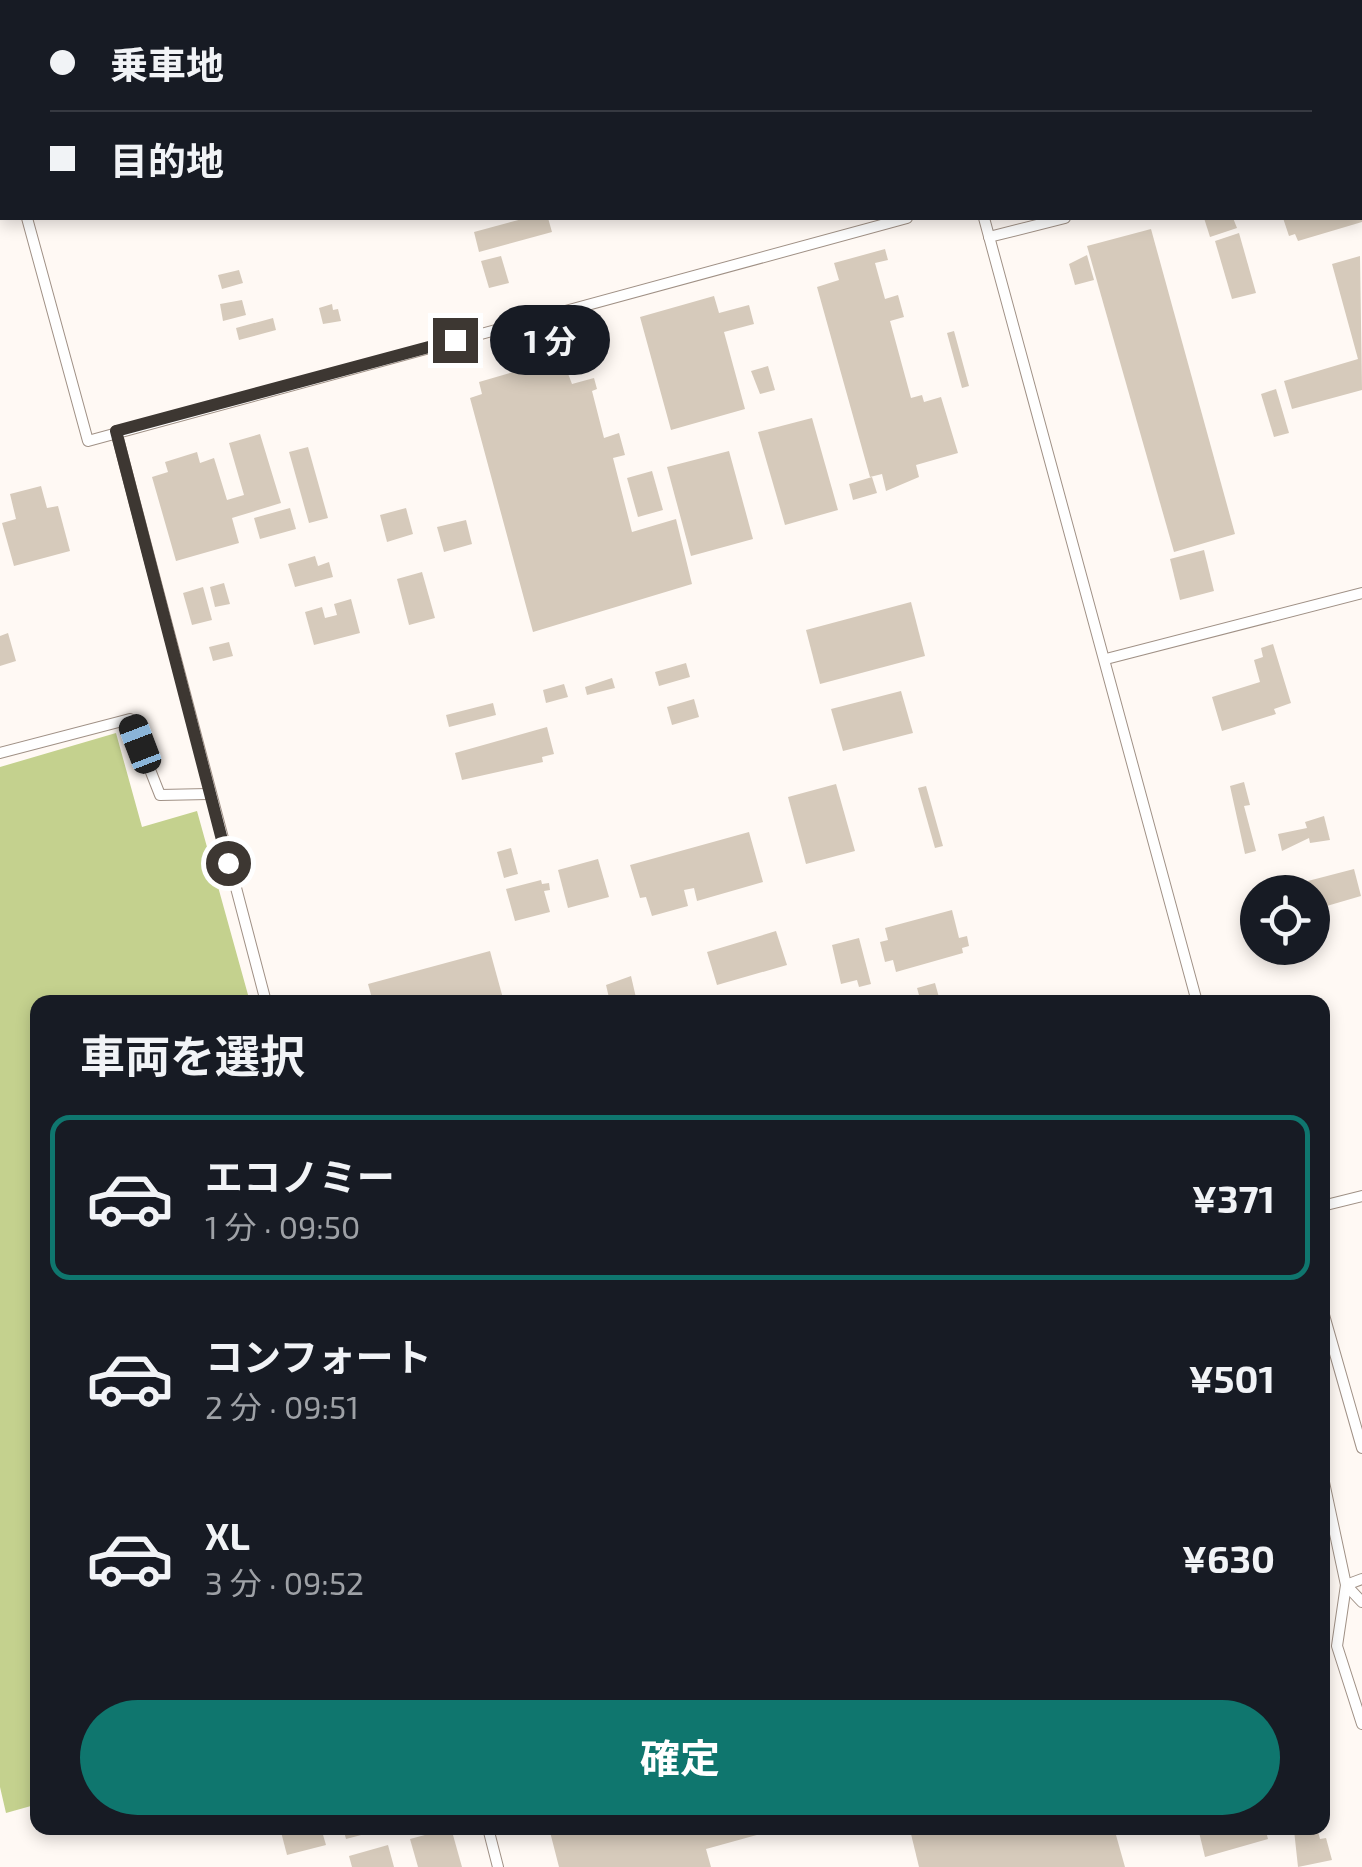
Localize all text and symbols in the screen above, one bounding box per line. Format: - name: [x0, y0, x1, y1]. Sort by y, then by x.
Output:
- text: 乗車地: [110, 41, 224, 87]
- text: 目的地: [110, 137, 224, 183]
- callout: 1 分: [490, 305, 610, 375]
- route end: [433, 318, 478, 363]
- text: 1 分: [524, 321, 576, 359]
- car: [115, 711, 165, 777]
- route start: [206, 841, 251, 886]
- map controls: [1240, 875, 1330, 965]
- button: locate: [1240, 875, 1330, 965]
- text: 車両を選択: [80, 1028, 305, 1082]
- icon: car: [85, 1153, 175, 1243]
- text: エコノミー: [205, 1153, 395, 1199]
- text: ¥371: [1192, 1175, 1275, 1221]
- text: 1 分 · 09:50: [205, 1207, 360, 1245]
- icon: car: [85, 1333, 175, 1423]
- text: コンフォート: [205, 1333, 432, 1379]
- text: ¥501: [1188, 1355, 1275, 1401]
- text: 2 分 · 09:51: [205, 1387, 359, 1425]
- text: XL: [205, 1512, 250, 1558]
- icon: car: [85, 1513, 175, 1603]
- text: ¥630: [1182, 1535, 1275, 1581]
- text: 3 分 · 09:52: [205, 1563, 364, 1601]
- button: 確定: [80, 1700, 1280, 1815]

